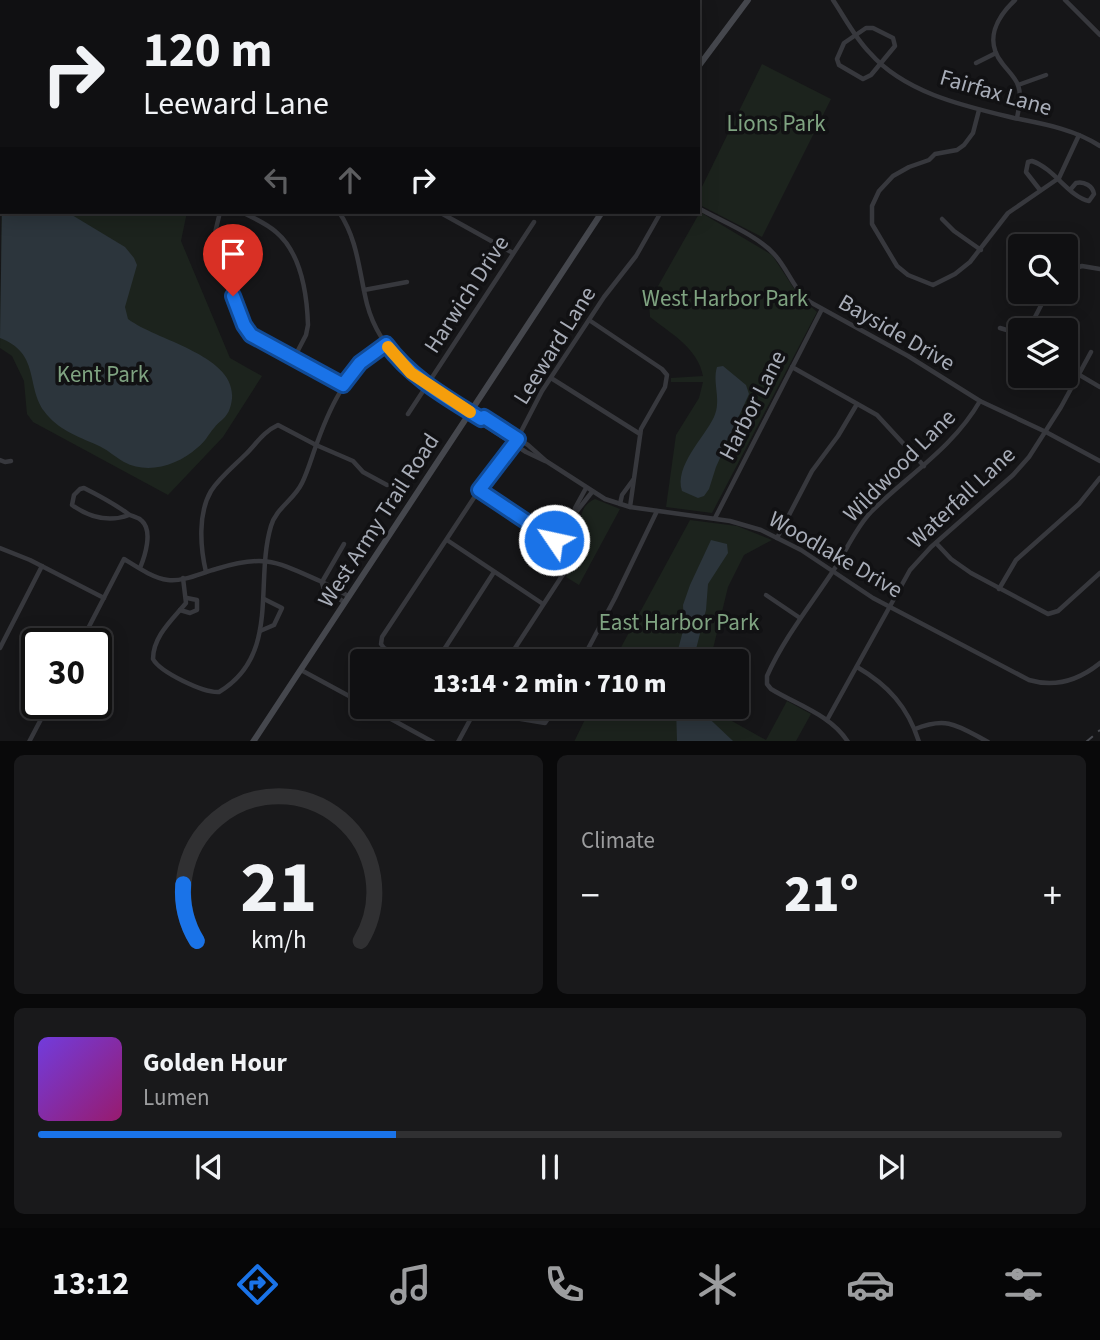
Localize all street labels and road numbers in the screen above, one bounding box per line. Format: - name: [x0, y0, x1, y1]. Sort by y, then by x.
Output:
- street label: Fairfax Lane: [936, 61, 1056, 124]
- street label: Harwich Drive: [416, 229, 517, 360]
- street label: Leeward Lane: [505, 280, 604, 411]
- street label: Bayside Drive: [832, 286, 961, 379]
- street label: Harbor Lane: [711, 345, 794, 466]
- street label: Wildwood Lane: [835, 401, 963, 529]
- street label: West Army Trail Road: [310, 427, 447, 614]
- street label: Waterfall Lane: [900, 439, 1023, 556]
- street label: Woodlake Drive: [763, 503, 909, 606]

